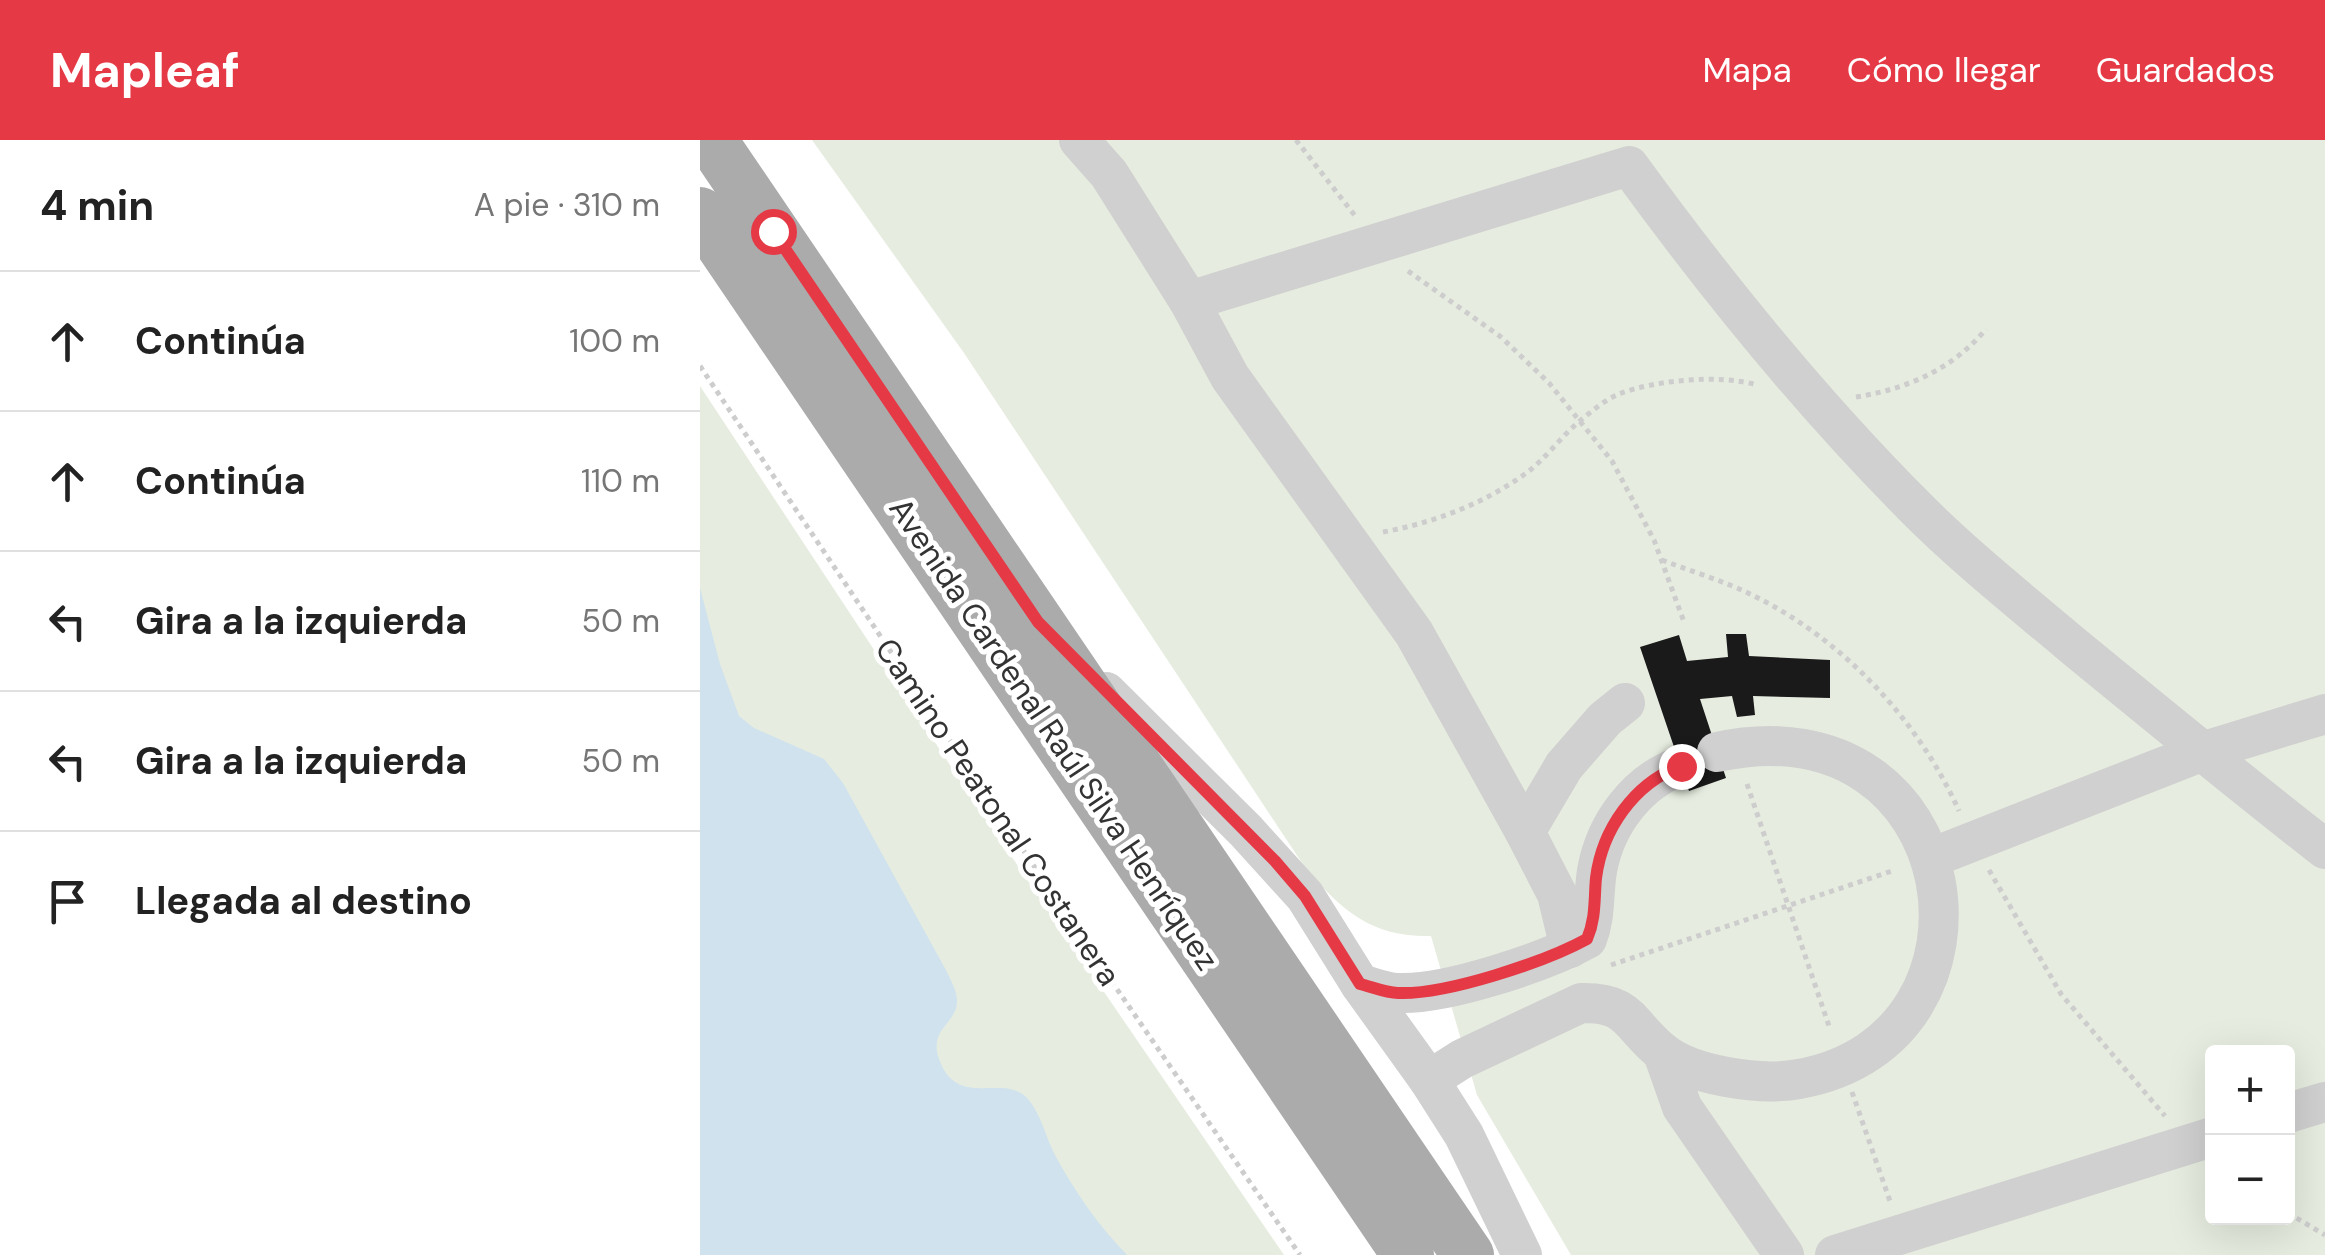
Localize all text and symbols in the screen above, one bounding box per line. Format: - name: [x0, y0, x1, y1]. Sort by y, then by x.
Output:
- text: Mapleaf: [50, 39, 240, 102]
- text: Mapa: [1702, 47, 1792, 93]
- text: Cómo llegar: [1847, 47, 2041, 93]
- text: Guardados: [2096, 47, 2275, 93]
- text: 4 min: [40, 178, 154, 233]
- text: A pie · 310 m: [474, 184, 660, 226]
- route start: [751, 209, 797, 255]
- icon: ahead: [40, 314, 95, 369]
- text: Continúa: [135, 316, 306, 366]
- text: 100 m: [569, 320, 660, 362]
- icon: ahead: [40, 454, 95, 509]
- text: Continúa: [135, 456, 306, 506]
- text: 110 m: [581, 460, 660, 502]
- street label: Avenida Cardenal Raúl Silva Henríquez: [880, 490, 1228, 978]
- icon: left: [40, 594, 95, 649]
- text: Gira a la izquierda: [135, 596, 467, 646]
- text: 50 m: [582, 600, 660, 642]
- street label: Camino Peatonal Costanera: [866, 630, 1130, 994]
- icon: left: [40, 734, 95, 789]
- text: Gira a la izquierda: [135, 736, 467, 786]
- text: 50 m: [582, 740, 660, 782]
- route end: [1659, 744, 1705, 790]
- icon: arrive: [40, 874, 95, 929]
- text: Llegada al destino: [135, 876, 472, 926]
- map controls: [2205, 1045, 2295, 1225]
- button: +: [2205, 1045, 2295, 1135]
- button: −: [2205, 1135, 2295, 1225]

